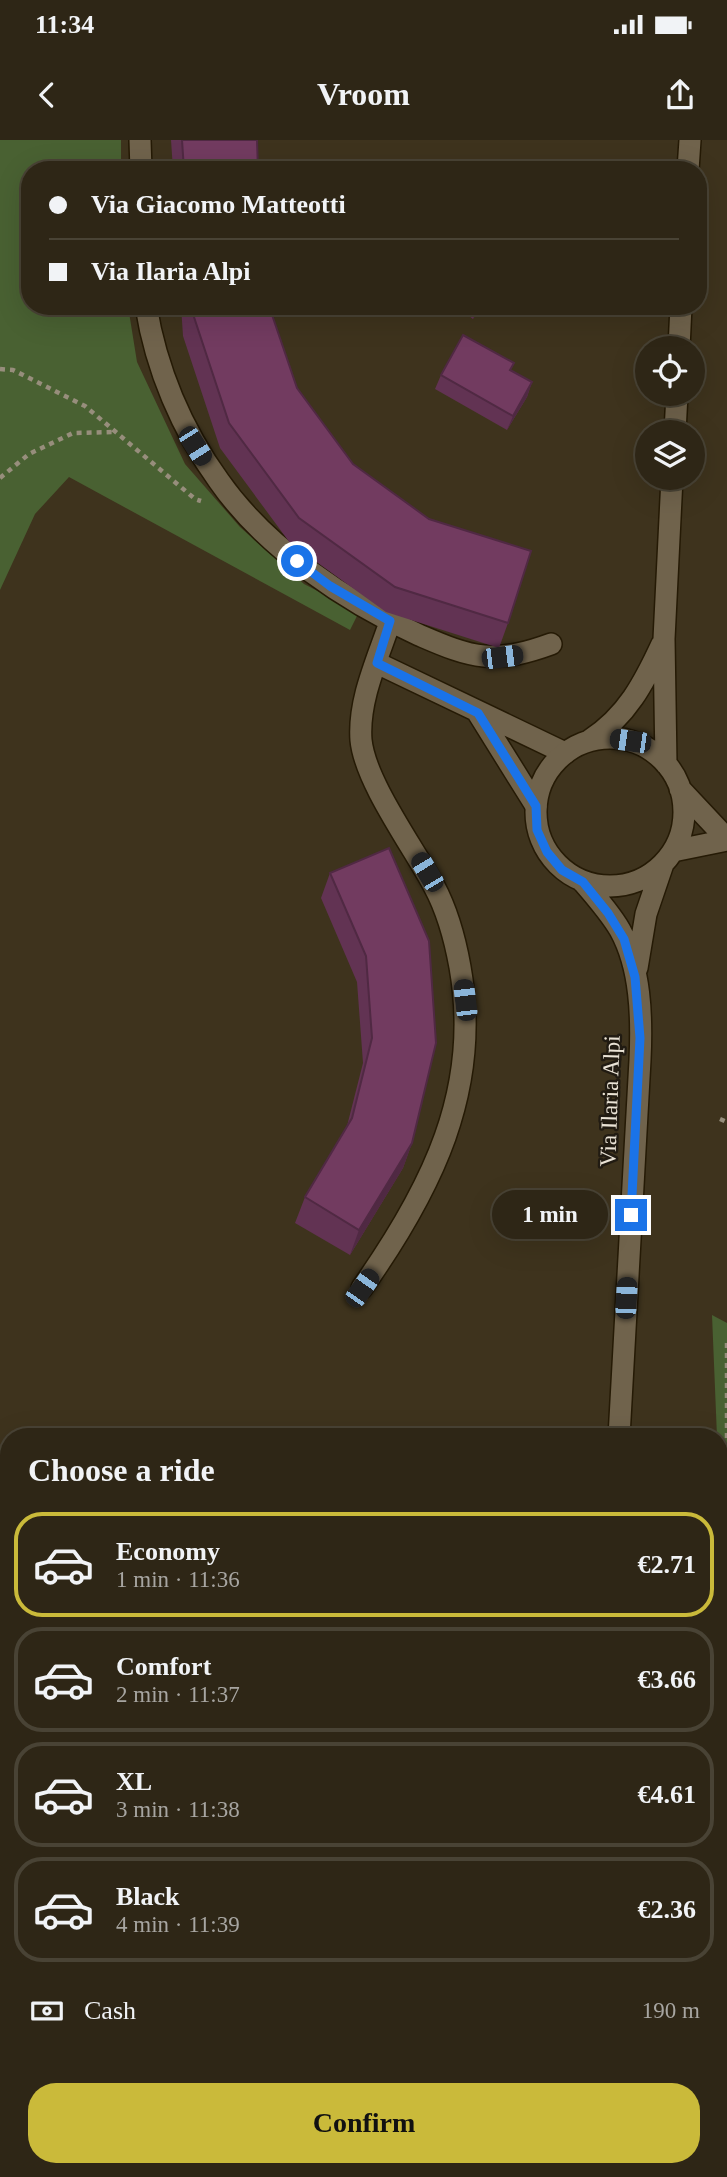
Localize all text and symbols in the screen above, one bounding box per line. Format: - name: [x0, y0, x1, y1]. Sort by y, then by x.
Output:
- text: 11:34: [35, 10, 94, 39]
- icon: back: [28, 76, 66, 114]
- text: Vroom: [317, 76, 410, 112]
- icon: share: [661, 76, 699, 114]
- text: Via Giacomo Matteotti: [91, 190, 346, 219]
- text: Via Ilaria Alpi: [91, 257, 250, 286]
- map controls: [635, 336, 705, 490]
- button: locate: [635, 336, 705, 406]
- button: layers: [635, 420, 705, 490]
- car: [175, 423, 216, 469]
- route start: [281, 545, 313, 577]
- car: [480, 644, 525, 670]
- car: [608, 728, 653, 754]
- car: [408, 849, 447, 895]
- car: [453, 978, 478, 1022]
- street label: Via Ilaria Alpi: [595, 1035, 625, 1167]
- callout: 1 min: [491, 1190, 606, 1240]
- route end: [615, 1199, 647, 1231]
- text: 1 min: [522, 1202, 578, 1227]
- car: [342, 1265, 383, 1311]
- car: [615, 1276, 638, 1320]
- text: Choose a ride: [28, 1452, 215, 1488]
- icon: car: [32, 1533, 95, 1596]
- text: Economy: [116, 1537, 220, 1566]
- text: €2.71: [638, 1550, 696, 1579]
- text: 1 min · 11:36: [116, 1567, 240, 1592]
- icon: car: [32, 1648, 95, 1711]
- text: Comfort: [116, 1652, 211, 1681]
- text: €3.66: [638, 1665, 696, 1694]
- text: 2 min · 11:37: [116, 1682, 240, 1707]
- icon: car: [32, 1763, 95, 1826]
- text: XL: [116, 1767, 152, 1796]
- text: €4.61: [638, 1780, 696, 1809]
- text: 3 min · 11:38: [116, 1797, 240, 1822]
- icon: car: [32, 1878, 95, 1941]
- text: Black: [116, 1882, 180, 1911]
- text: €2.36: [638, 1895, 696, 1924]
- text: 4 min · 11:39: [116, 1912, 240, 1937]
- icon: cash: [28, 1992, 66, 2030]
- text: Cash: [84, 1996, 136, 2025]
- text: 190 m: [642, 1998, 700, 2023]
- button: Confirm: [28, 2083, 700, 2163]

